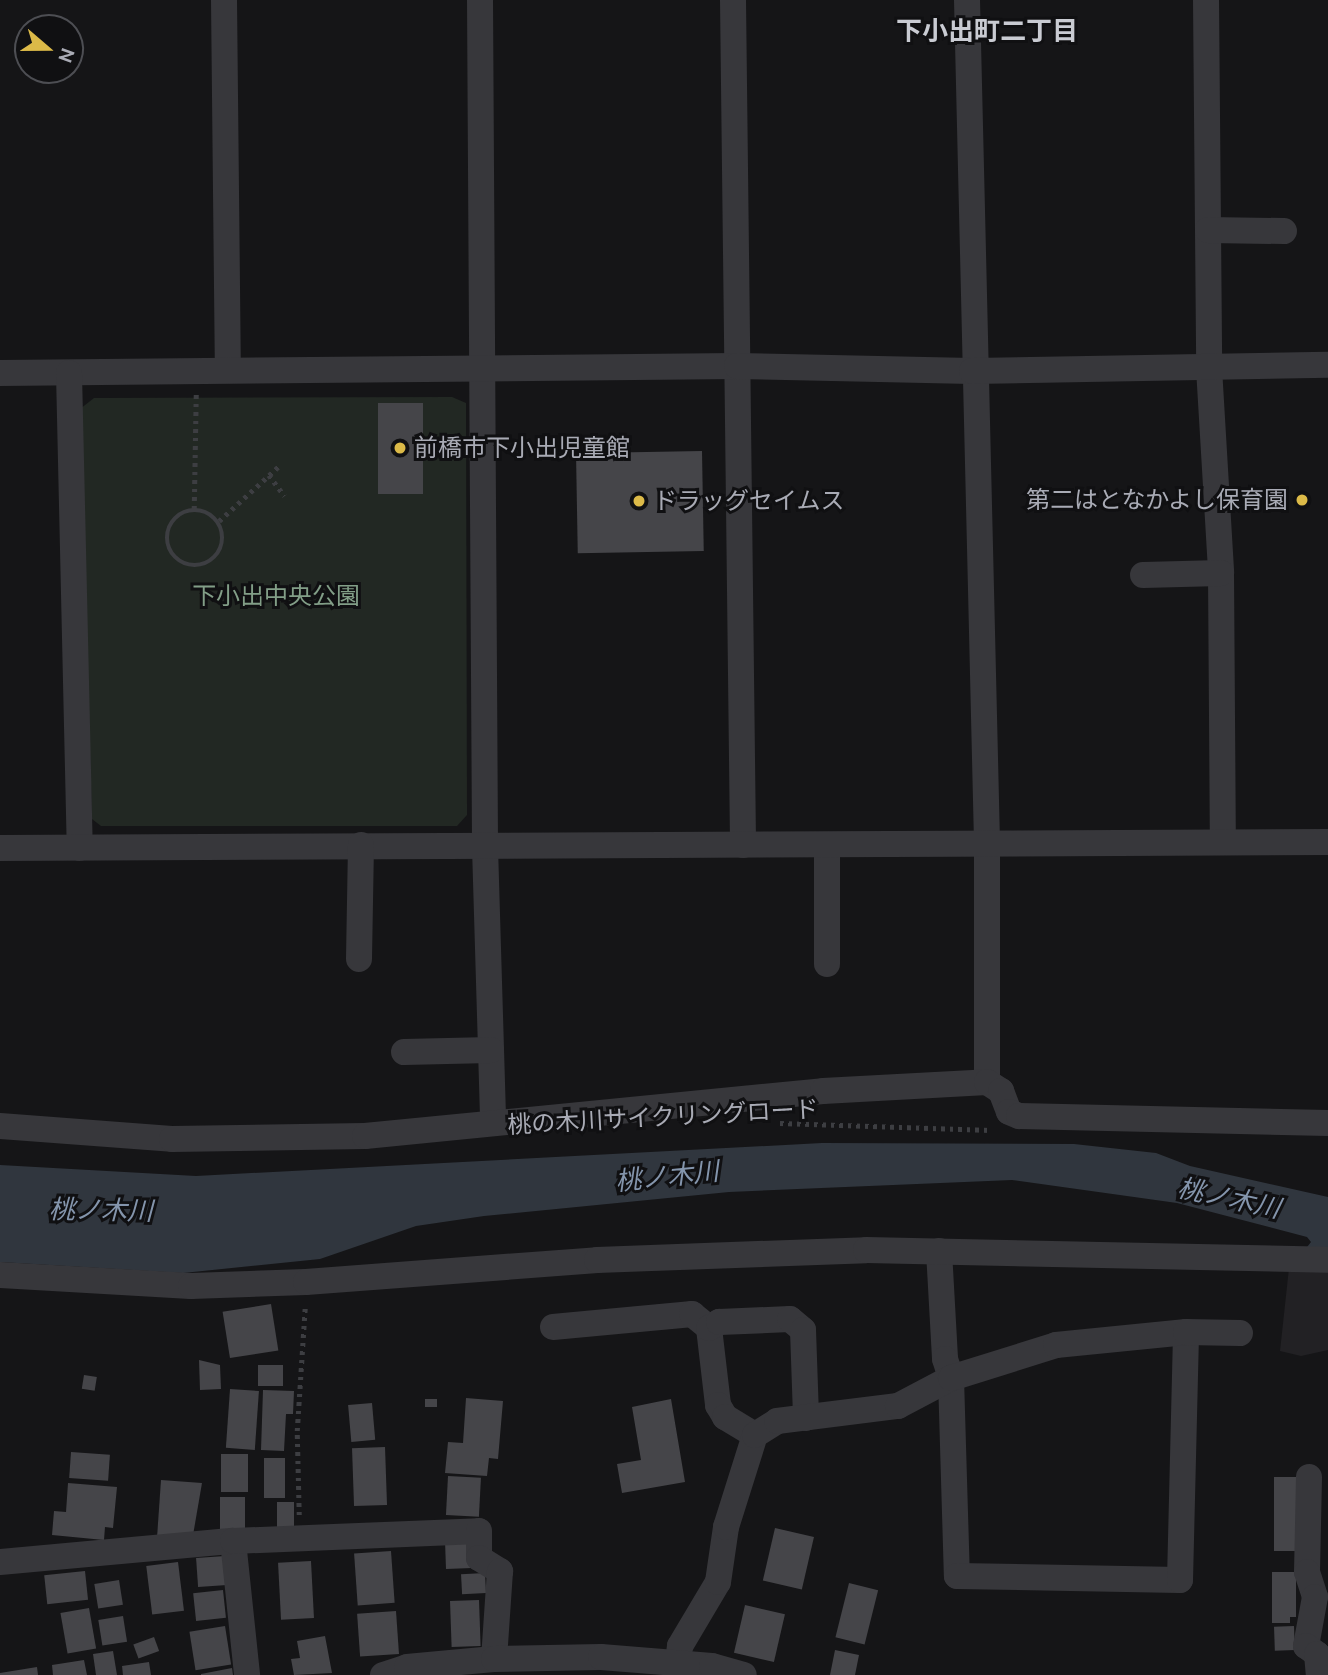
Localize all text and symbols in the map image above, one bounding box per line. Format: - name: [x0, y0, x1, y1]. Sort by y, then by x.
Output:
- north arrow: [14, 14, 84, 84]
- district label: 下小出町二丁目: [896, 15, 1078, 47]
- text: N: [54, 45, 80, 66]
- place label: 前橋市下小出児童館: [414, 434, 630, 462]
- marker: 前橋市下小出児童館: [392, 440, 408, 456]
- place label: 第二はとなかよし保育園: [1024, 486, 1288, 514]
- place label: ドラッグセイムス: [653, 487, 845, 515]
- marker: 第二はとなかよし保育園: [1294, 492, 1310, 508]
- marker: ドラッグセイムス: [631, 493, 647, 509]
- park label: 下小出中央公園: [192, 582, 360, 610]
- street label: 桃の木川サイクリングロード: [506, 1094, 820, 1140]
- water label: 桃ノ木川: [614, 1155, 720, 1197]
- water label: 桃ノ木川: [1175, 1172, 1283, 1224]
- water label: 桃ノ木川: [49, 1193, 153, 1227]

